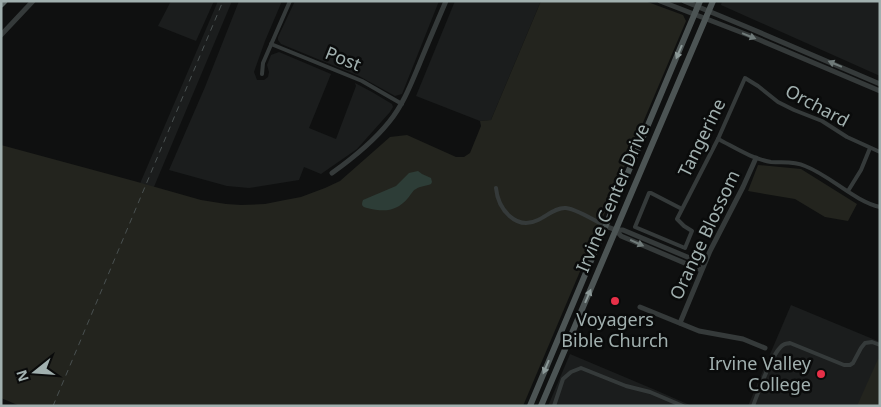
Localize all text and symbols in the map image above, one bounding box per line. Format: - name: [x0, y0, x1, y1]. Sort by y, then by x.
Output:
- one-way arrow: [742, 32, 757, 40]
- street label: Post: [322, 40, 365, 76]
- one-way arrow: [675, 45, 683, 60]
- one-way arrow: [827, 60, 842, 68]
- street label: Orchard: [781, 78, 854, 132]
- street label: Tangerine: [672, 94, 730, 181]
- street label: Irvine Center Drive: [570, 120, 654, 276]
- street label: Orange Blossom: [664, 166, 745, 303]
- one-way arrow: [630, 240, 644, 248]
- one-way arrow: [584, 289, 592, 304]
- marker: Voyagers Bible Church: [609, 295, 621, 307]
- place label: Voyagers Bible Church: [561, 307, 669, 352]
- north arrow: [10, 347, 60, 397]
- place label: Irvine Valley College: [709, 351, 812, 396]
- one-way arrow: [542, 360, 550, 375]
- text: N: [11, 368, 33, 384]
- marker: Irvine Valley College: [815, 368, 827, 380]

